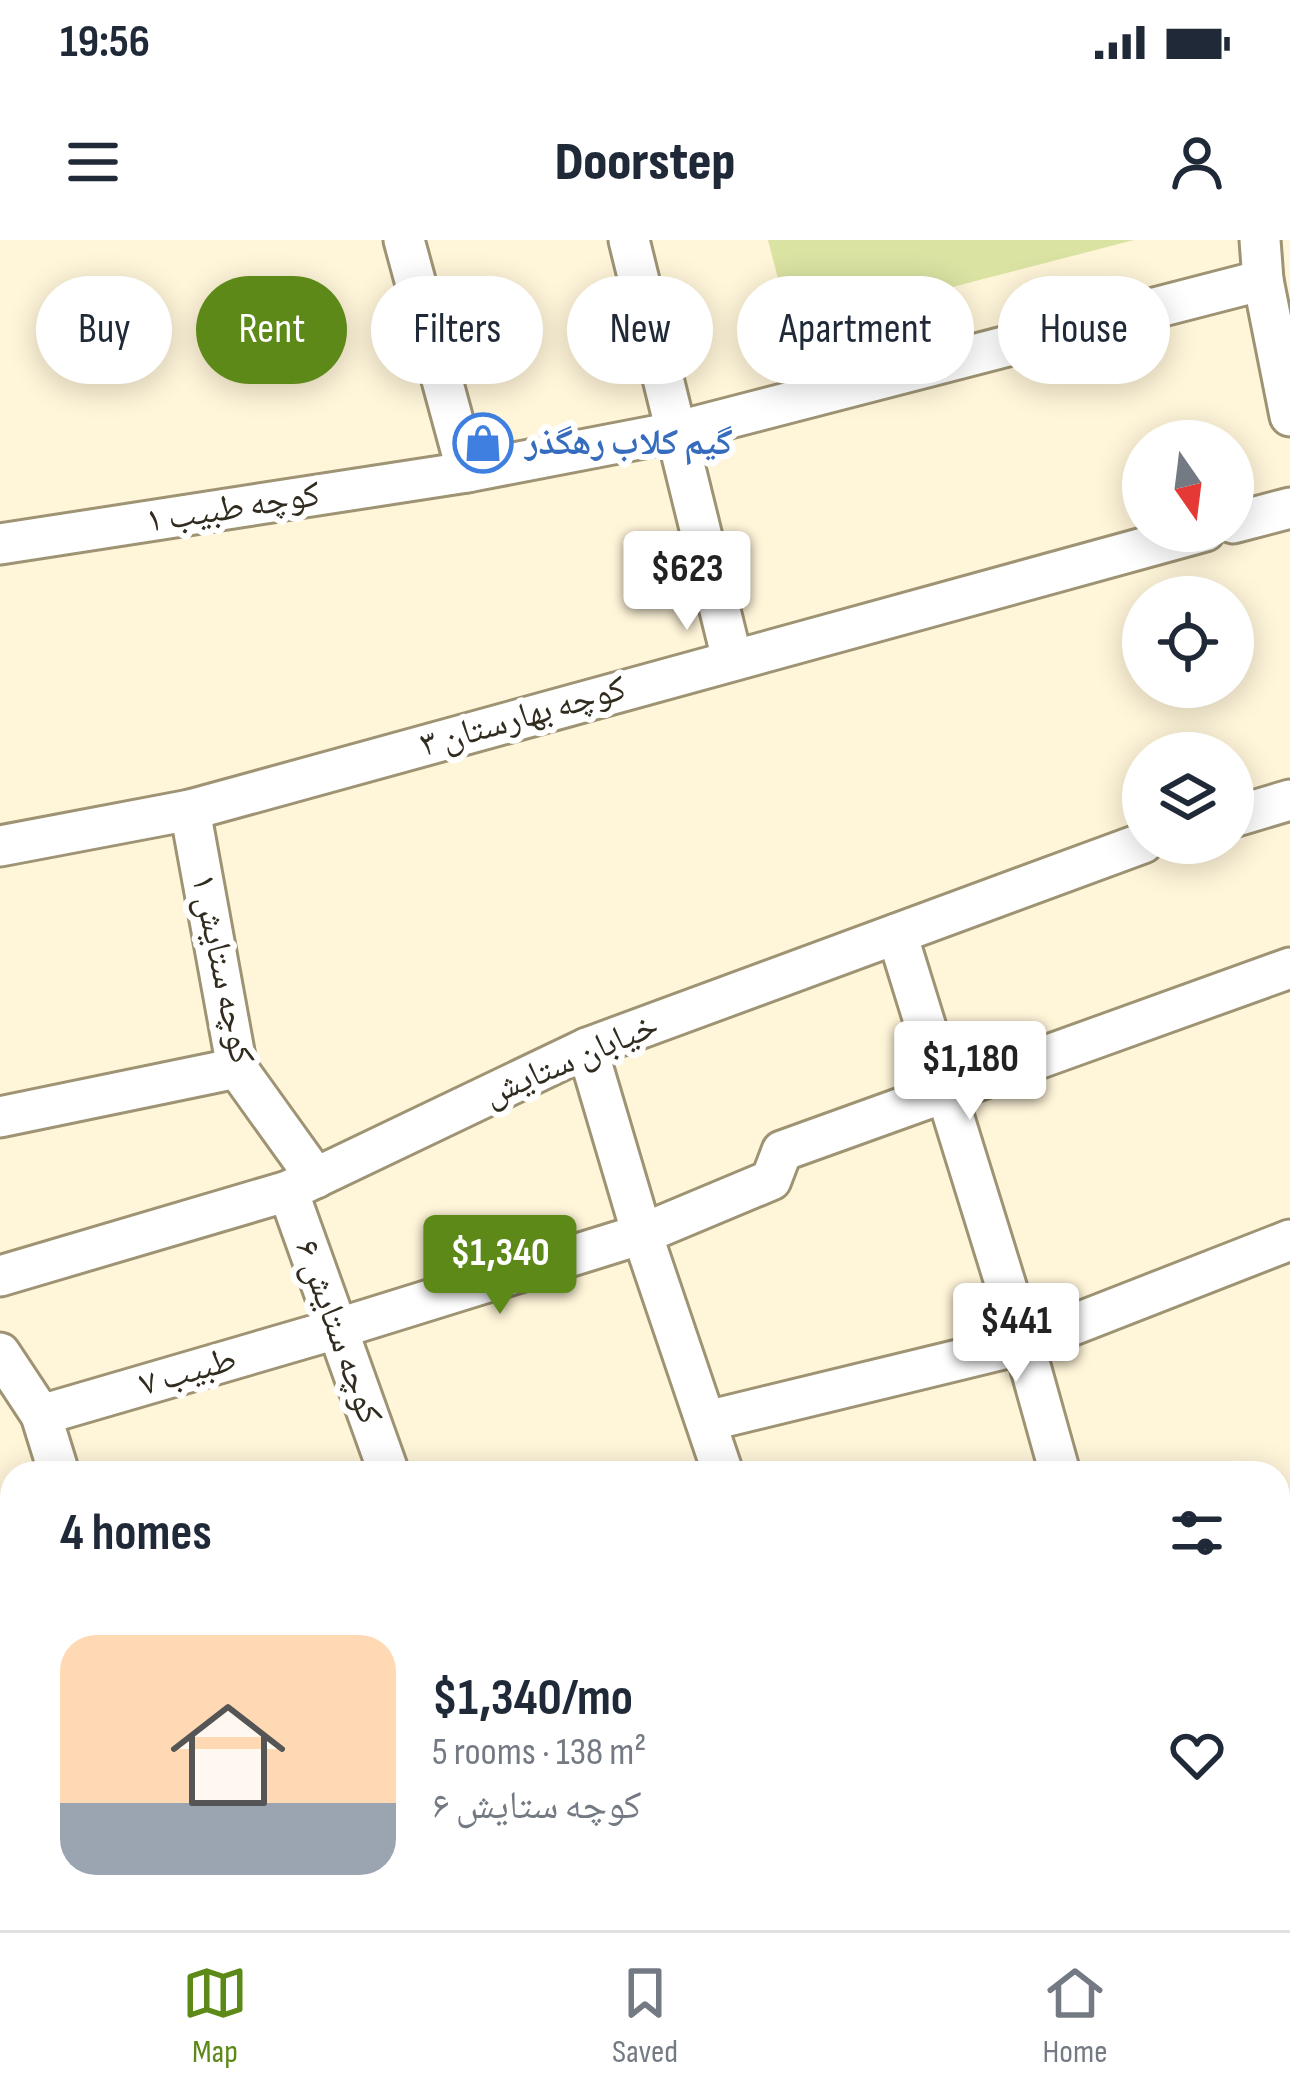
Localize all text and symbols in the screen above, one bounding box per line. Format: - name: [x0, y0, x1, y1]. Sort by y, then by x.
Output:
- text: 19:56: [60, 15, 150, 70]
- icon: menu: [60, 129, 126, 195]
- icon: person: [1164, 129, 1230, 195]
- text: Doorstep: [555, 130, 735, 195]
- chip: Buy: [36, 276, 172, 384]
- chip: Rent: [196, 276, 347, 384]
- chip: Filters: [371, 276, 543, 384]
- chip: New: [567, 276, 713, 384]
- chip: Apartment: [737, 276, 974, 384]
- chip: House: [998, 276, 1170, 384]
- shop icon: گیم کلاب رهگذر: [452, 412, 514, 474]
- north arrow: [1122, 420, 1254, 552]
- map controls: [1122, 420, 1254, 864]
- place label: گیم کلاب رهگذر: [523, 422, 733, 466]
- street label: کوچه طبیب ۱: [143, 473, 323, 543]
- pin: $623: [616, 531, 758, 633]
- text: $623: [650, 546, 724, 593]
- button: locate: [1122, 576, 1254, 708]
- street label: کوچه بهارستان ۳: [415, 667, 631, 767]
- button: layers: [1122, 732, 1254, 864]
- street label: کوچه ستایش ۱: [181, 870, 263, 1068]
- street label: خیابان ستایش: [477, 1004, 665, 1116]
- pin: $1,180: [872, 1021, 1068, 1123]
- text: $1,180: [921, 1036, 1019, 1083]
- pin: $1,340: [402, 1215, 598, 1317]
- text: $1,340: [450, 1230, 550, 1277]
- street label: کوچه ستایش ۶: [285, 1234, 391, 1430]
- pin: $441: [945, 1283, 1087, 1385]
- text: $441: [980, 1298, 1052, 1345]
- street label: طبیب ۷: [135, 1338, 241, 1406]
- icon: filters: [1164, 1500, 1230, 1566]
- text: 4 homes: [60, 1503, 212, 1564]
- text: $1,340/mo: [432, 1668, 633, 1729]
- icon: home: [156, 1683, 300, 1827]
- icon: heart: [1164, 1722, 1230, 1788]
- text: 5 rooms · 138 m²: [432, 1729, 646, 1776]
- text: کوچه ستایش ۶: [432, 1783, 641, 1830]
- tab: Map: [182, 1960, 248, 2072]
- tab: Saved: [612, 1960, 678, 2072]
- tab: Home: [1042, 1960, 1108, 2072]

